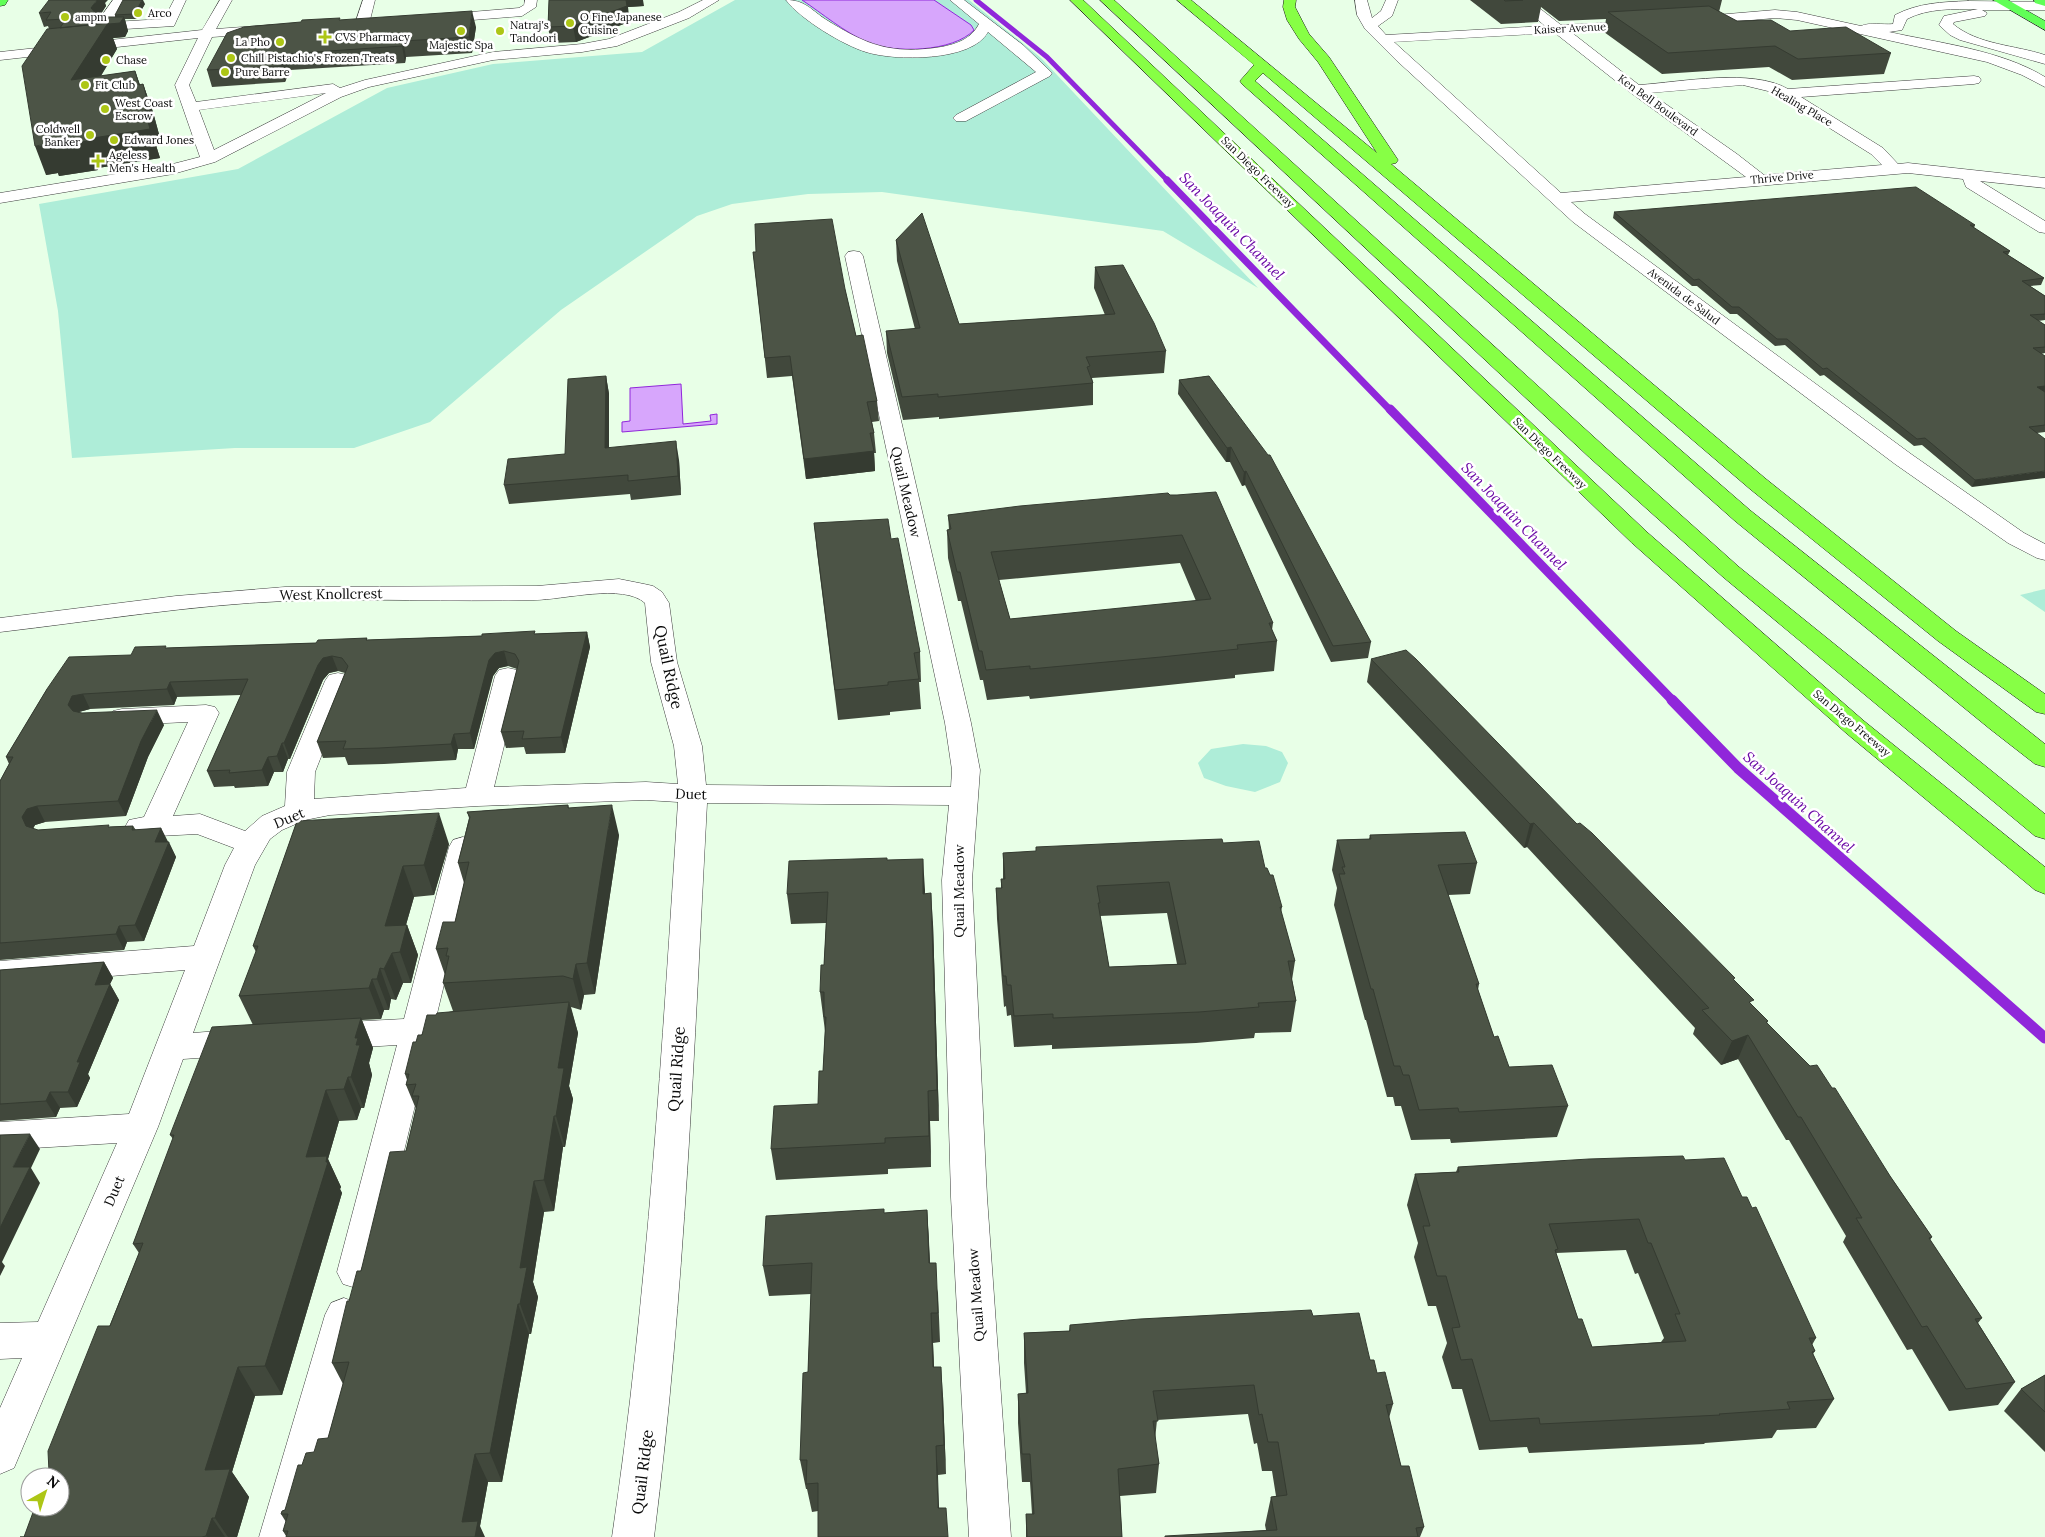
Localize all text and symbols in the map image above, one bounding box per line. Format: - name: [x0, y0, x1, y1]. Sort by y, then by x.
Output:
- place label: Arco: [147, 6, 172, 20]
- marker: Arco: [132, 7, 144, 19]
- place label: ampm: [75, 10, 107, 24]
- place label: O Fine Japanese Cuisine: [580, 10, 662, 37]
- marker: ampm: [59, 11, 71, 23]
- marker: O Fine Japanese Cuisine: [564, 17, 576, 29]
- place label: Natraj's Tandoori: [510, 18, 556, 45]
- street label: Kaiser Avenue: [1534, 19, 1607, 37]
- marker: Majestic Spa: [455, 25, 467, 37]
- marker: Natraj's Tandoori: [494, 25, 506, 37]
- place label: CVS Pharmacy: [335, 30, 410, 44]
- marker: CVS Pharmacy: [319, 31, 331, 43]
- place label: La Pho: [235, 35, 270, 49]
- marker: La Pho: [274, 36, 286, 48]
- place label: Majestic Spa: [429, 38, 493, 52]
- place label: Chill Pistachio's Frozen Treats: [241, 51, 395, 65]
- marker: Chill Pistachio's Frozen Treats: [225, 52, 237, 64]
- place label: Chase: [116, 53, 147, 67]
- marker: Chase: [100, 54, 112, 66]
- place label: Pure Barre: [235, 65, 290, 79]
- marker: Pure Barre: [219, 66, 231, 78]
- street label: Ken Bell Boulevard: [1615, 71, 1701, 139]
- place label: Fit Club: [95, 78, 135, 92]
- marker: Fit Club: [79, 79, 91, 91]
- street label: Healing Place: [1769, 83, 1835, 129]
- place label: West Coast Escrow: [115, 96, 174, 123]
- marker: West Coast Escrow: [99, 103, 111, 115]
- place label: Coldwell Banker: [36, 122, 80, 149]
- marker: Coldwell Banker: [84, 129, 96, 141]
- place label: Edward Jones: [124, 133, 194, 147]
- street label: San Diego Freeway: [1218, 133, 1298, 211]
- marker: Edward Jones: [108, 134, 120, 146]
- place label: Ageless Men's Health: [108, 148, 176, 175]
- marker: Ageless Men's Health: [91, 154, 105, 168]
- street label: Thrive Drive: [1750, 167, 1814, 187]
- water label: San Joaquin Channel: [1176, 168, 1289, 284]
- street label: Avenida de Salud: [1644, 264, 1723, 328]
- street label: San Diego Freeway: [1510, 414, 1590, 492]
- street label: Quail Meadow: [887, 445, 925, 540]
- water label: San Joaquin Channel: [1458, 458, 1571, 574]
- street label: West Knollcrest: [279, 584, 383, 604]
- street label: Quail Ridge: [650, 623, 688, 711]
- street label: San Diego Freeway: [1811, 687, 1894, 760]
- water label: San Joaquin Channel: [1740, 747, 1859, 857]
- street label: Duet: [675, 784, 708, 804]
- street label: Duet: [271, 803, 308, 832]
- street label: Quail Meadow: [950, 844, 968, 938]
- street label: Quail Ridge: [663, 1026, 689, 1112]
- street label: Duet: [100, 1172, 129, 1209]
- street label: Quail Meadow: [964, 1247, 988, 1342]
- street label: Quail Ridge: [627, 1428, 657, 1515]
- north arrow: [20, 1467, 70, 1517]
- text: N: [43, 1471, 63, 1492]

